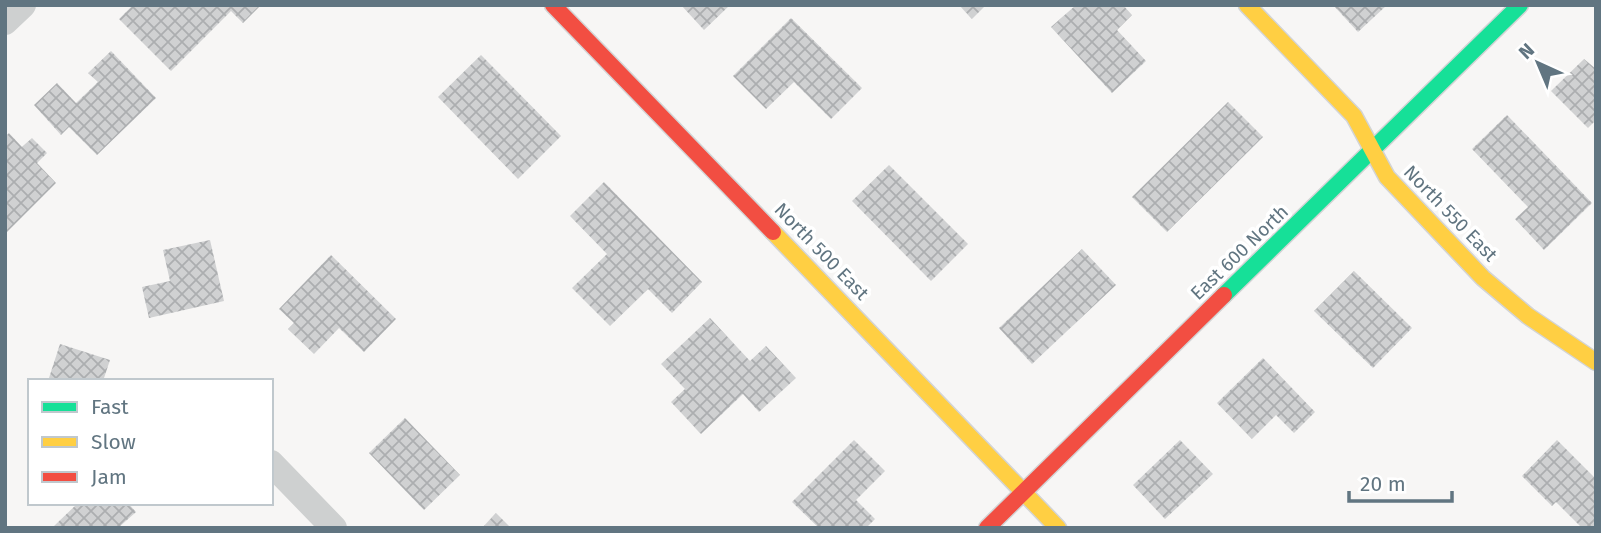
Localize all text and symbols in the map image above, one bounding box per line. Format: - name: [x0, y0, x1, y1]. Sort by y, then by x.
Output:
- north arrow: [1503, 28, 1573, 98]
- text: N: [1514, 38, 1539, 64]
- street label: North 550 East: [1399, 160, 1502, 266]
- street label: North 500 East: [770, 198, 874, 305]
- street label: East 600 North: [1186, 200, 1293, 305]
- legend: [28, 379, 273, 505]
- text: Fast: [91, 394, 129, 420]
- text: Slow: [91, 429, 136, 455]
- scale bar: [1349, 460, 1452, 504]
- text: Jam: [91, 464, 127, 490]
- text: 20 m: [1360, 471, 1406, 497]

